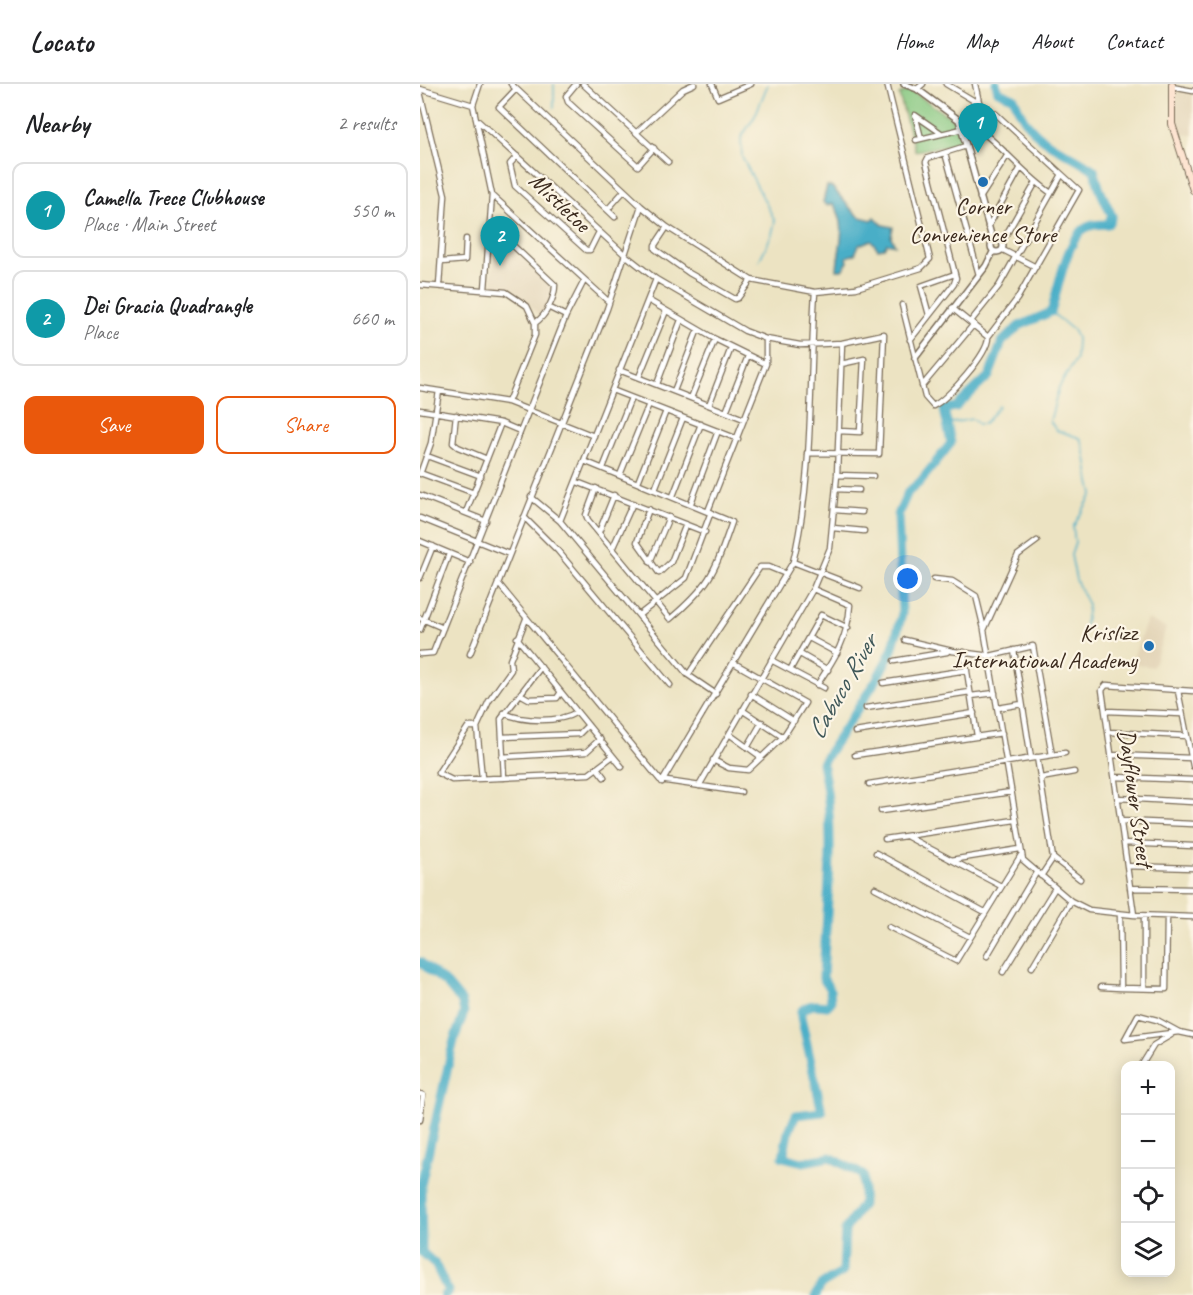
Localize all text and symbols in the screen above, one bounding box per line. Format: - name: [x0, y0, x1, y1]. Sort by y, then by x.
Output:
- text: Locato: [30, 24, 93, 59]
- text: Home: [895, 28, 933, 54]
- text: Map: [966, 28, 998, 54]
- text: About: [1031, 28, 1073, 54]
- text: Contact: [1106, 28, 1163, 54]
- pin: 1: [958, 104, 998, 153]
- text: Nearby: [24, 107, 89, 140]
- text: 2 results: [337, 111, 396, 136]
- street label: Mistletoe: [523, 165, 599, 240]
- marker: Corner Convenience Store: [976, 175, 990, 189]
- text: Camella Trece Clubhouse: [83, 184, 264, 212]
- place label: Corner Convenience Store: [910, 191, 1059, 249]
- text: 1: [41, 198, 50, 223]
- text: 550 m: [351, 198, 394, 223]
- text: Place · Main Street: [83, 212, 215, 237]
- pin: 2: [480, 216, 520, 266]
- text: Dei Gracia Quadrangle: [83, 292, 252, 320]
- text: 2: [41, 306, 50, 331]
- text: 660 m: [351, 306, 394, 331]
- text: Place: [83, 320, 118, 345]
- button: Save: [24, 396, 204, 454]
- button: Share: [216, 396, 396, 454]
- your location: [893, 564, 922, 593]
- place label: Krislizz International Academy: [952, 617, 1139, 675]
- water label: Cabuco River: [799, 625, 887, 745]
- marker: Krislizz International Academy: [1142, 639, 1156, 653]
- street label: Dayflower Street: [1112, 727, 1161, 872]
- map controls: [1121, 1061, 1175, 1277]
- button: +: [1121, 1061, 1175, 1115]
- button: −: [1121, 1115, 1175, 1169]
- button: locate: [1121, 1169, 1175, 1223]
- button: layers: [1121, 1223, 1175, 1277]

